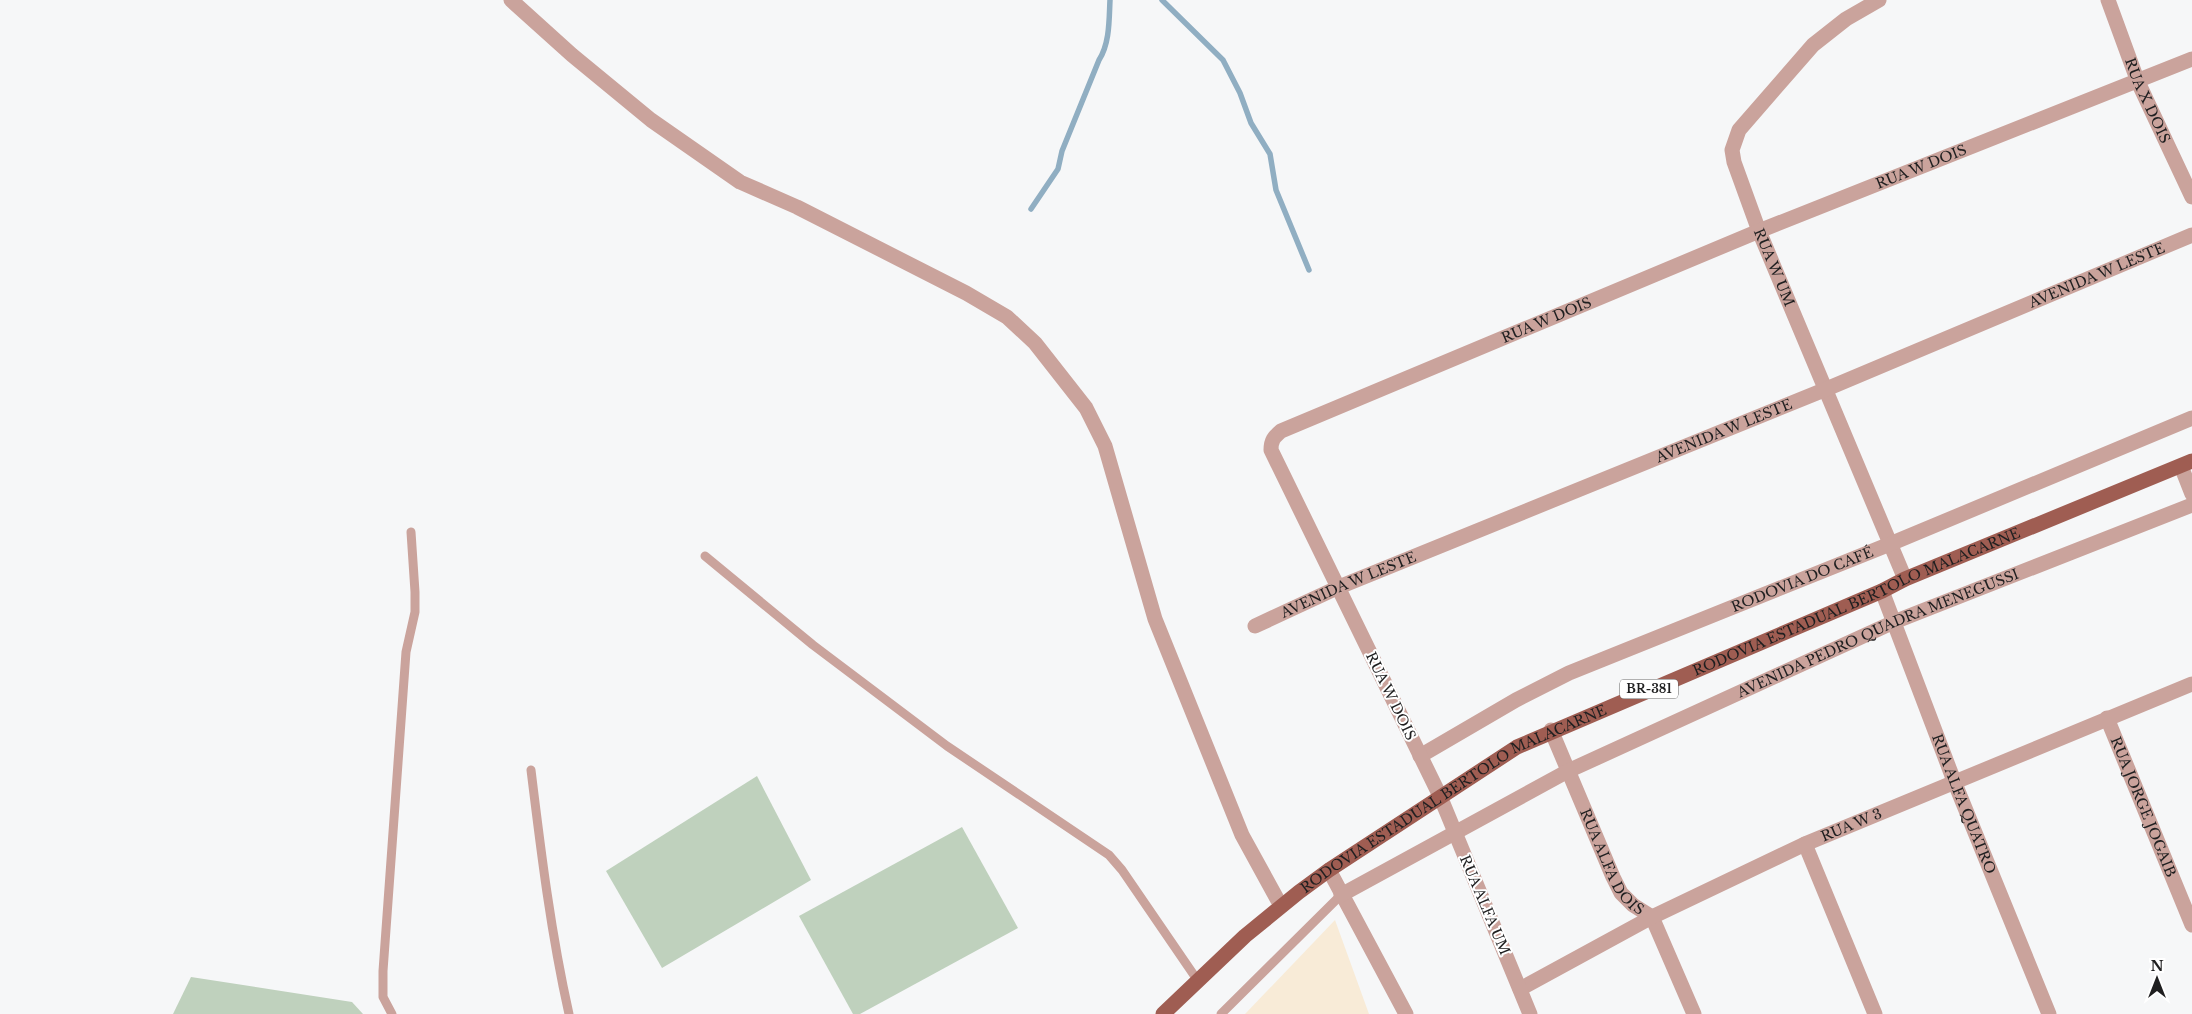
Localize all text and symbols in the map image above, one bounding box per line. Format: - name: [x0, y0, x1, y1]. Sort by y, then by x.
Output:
- street label: RUA X DOIS: [2121, 55, 2174, 146]
- street label: RUA W DOIS: [1873, 140, 1969, 193]
- street label: RUA W UM: [1750, 226, 1799, 309]
- street label: AVENIDA W LESTE: [2025, 239, 2167, 312]
- street label: RUA W DOIS: [1499, 293, 1594, 347]
- street label: AVENIDA W LESTE: [1652, 395, 1795, 467]
- street label: RODOVIA ESTADUAL BERTOLO MALACARNE: [1690, 524, 2023, 680]
- street label: RODOVIA DO CAFÉ: [1729, 543, 1876, 616]
- street label: AVENIDA W LESTE: [1277, 548, 1419, 622]
- street label: AVENIDA PEDRO QUADRA MENEGUSSI: [1733, 565, 2022, 702]
- street label: RUA W DOIS: [1362, 649, 1420, 743]
- road number: BR-381: [1620, 680, 1678, 699]
- street label: RODOVIA ESTADUAL BERTOLO MALACARNE: [1297, 701, 1609, 897]
- street label: RUA ALFA QUATRO: [1928, 731, 2000, 877]
- street label: RUA JORGE JOGAIB: [2107, 734, 2180, 880]
- street label: RUA W 3: [1818, 804, 1885, 845]
- street label: RUA ALFA DOIS: [1576, 806, 1648, 919]
- street label: RUA ALFA UM: [1456, 852, 1514, 958]
- north arrow: [2132, 954, 2182, 1004]
- text: N: [2150, 957, 2164, 975]

